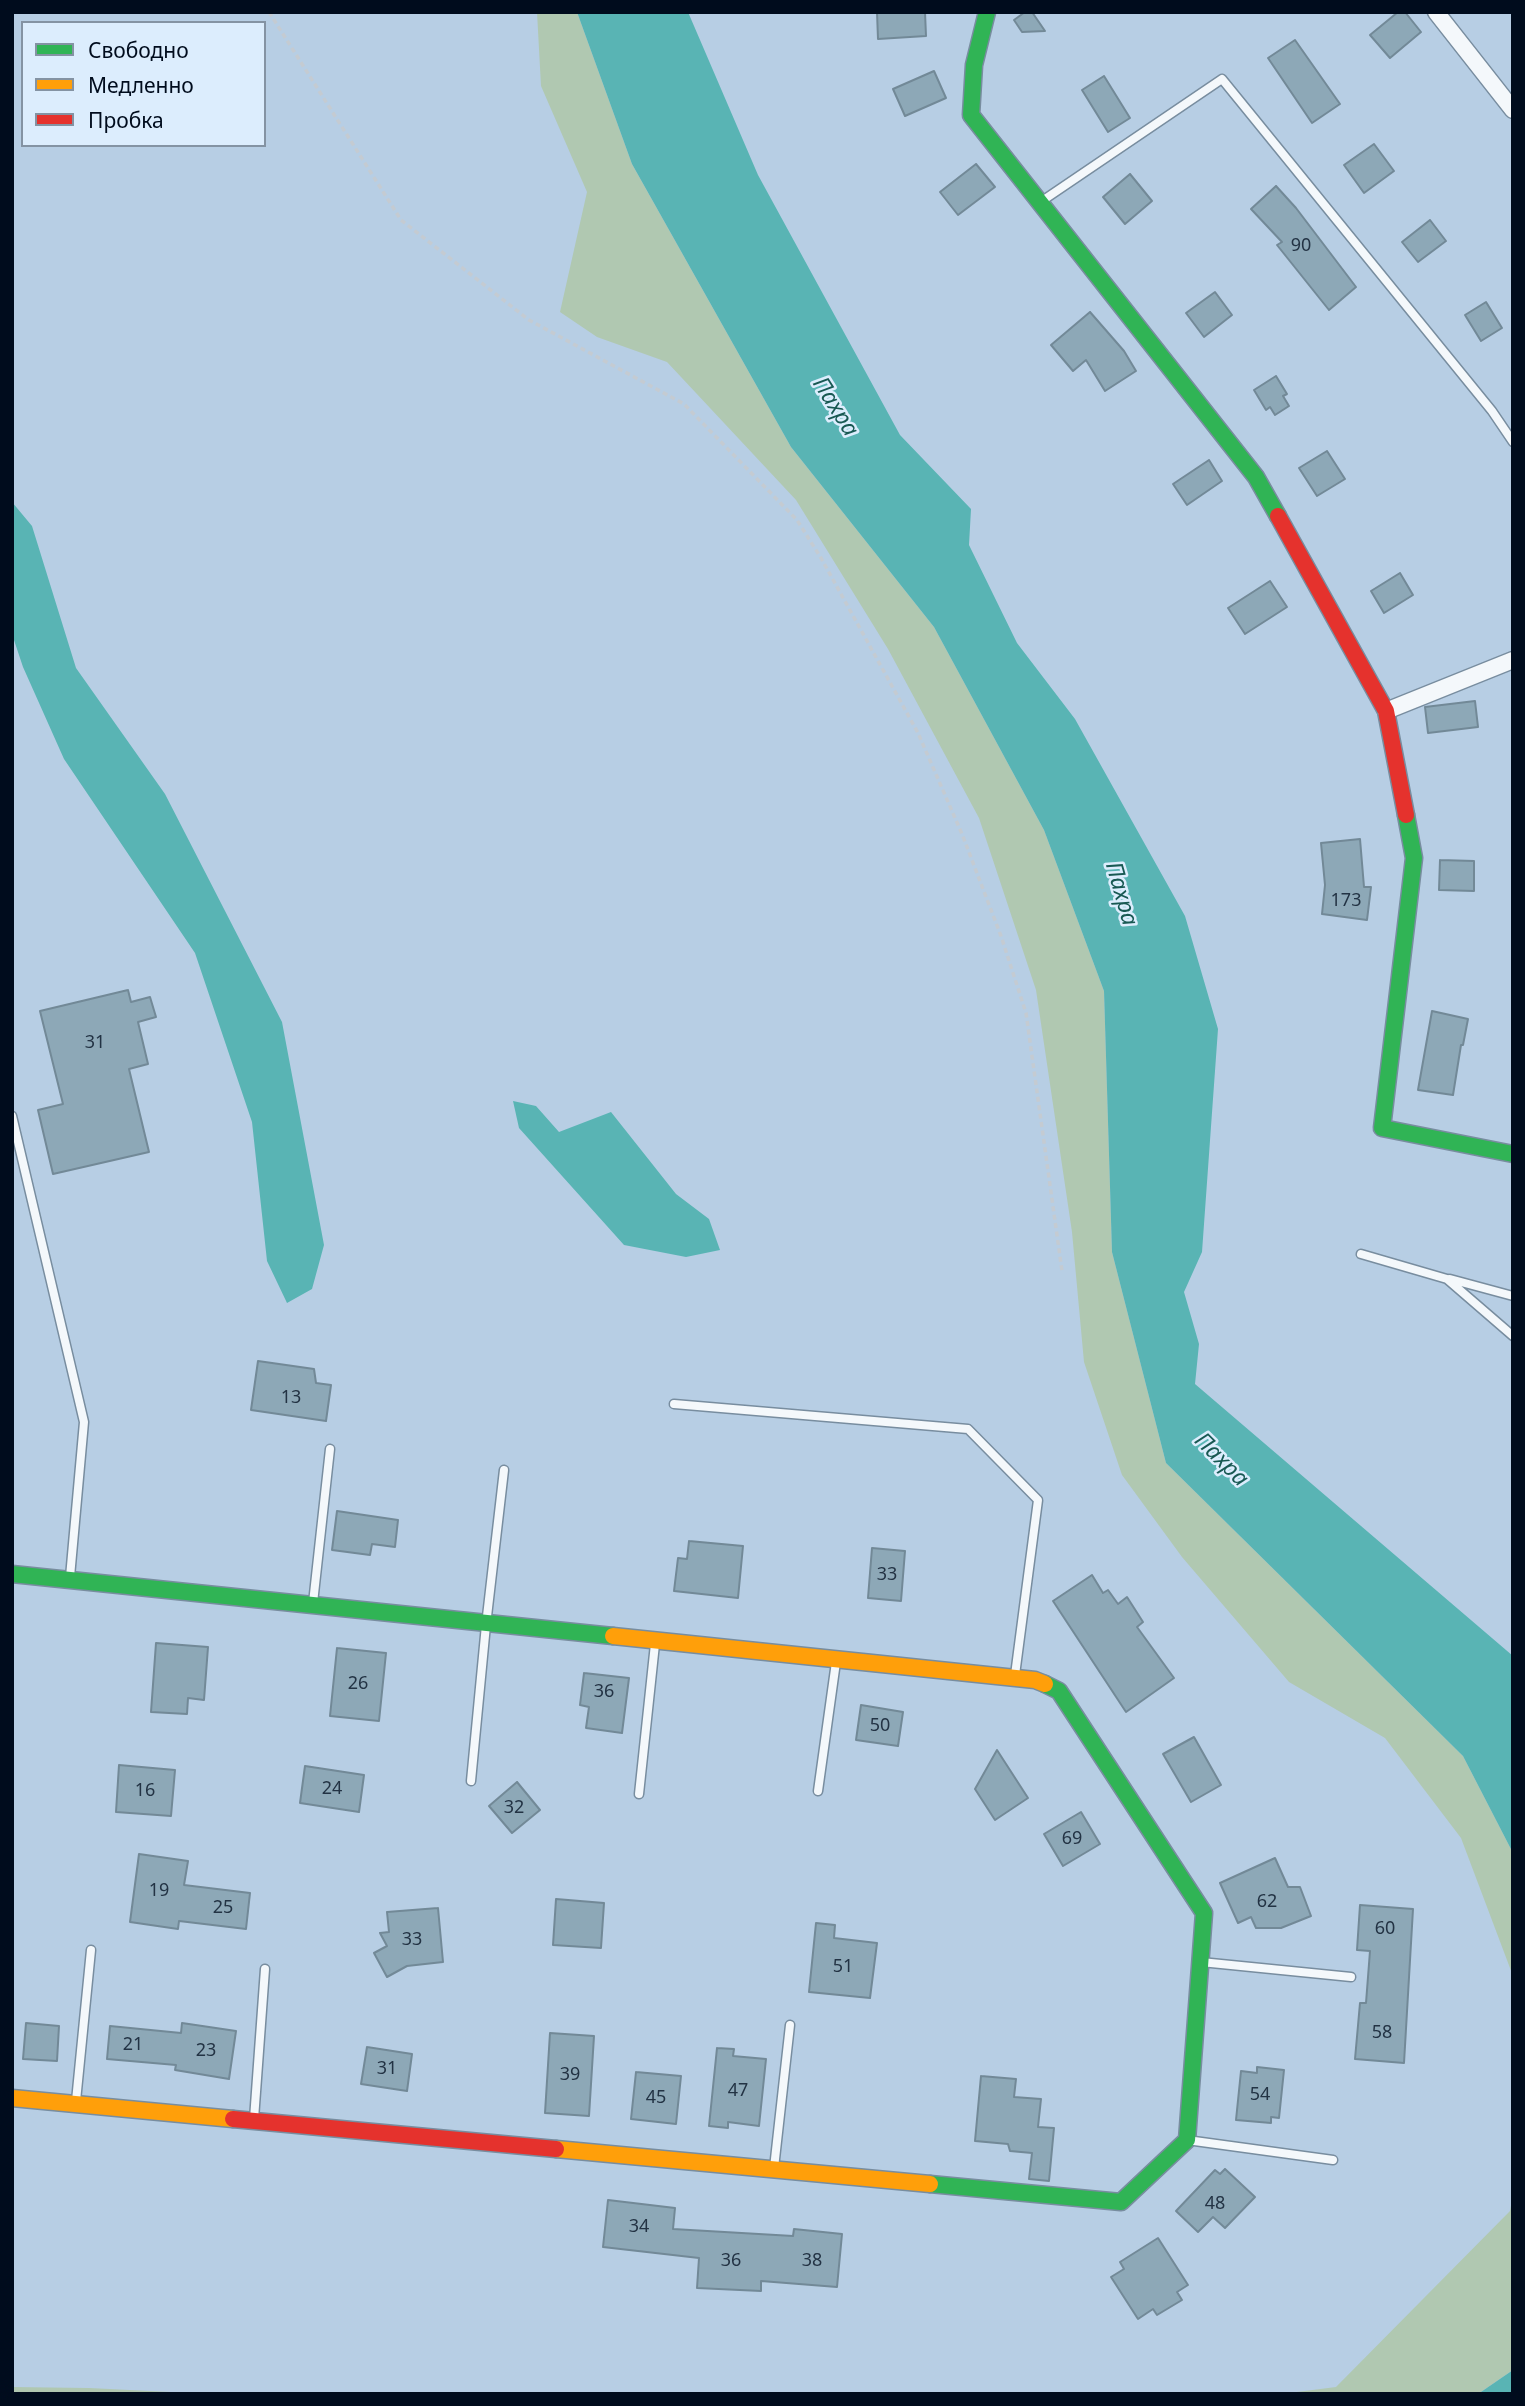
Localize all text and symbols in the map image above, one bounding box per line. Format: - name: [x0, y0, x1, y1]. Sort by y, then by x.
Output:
- legend: [21, 21, 266, 147]
- text: Свободно: [88, 36, 189, 64]
- text: Медленно: [88, 71, 194, 99]
- text: Пробка: [88, 106, 164, 134]
- house number: 90: [1291, 235, 1311, 257]
- water label: Пахра: [806, 372, 864, 442]
- water label: Пахра: [1099, 859, 1143, 929]
- house number: 173: [1331, 890, 1361, 912]
- house number: 31: [85, 1032, 105, 1054]
- house number: 13: [281, 1387, 301, 1409]
- water label: Пахра: [1188, 1427, 1254, 1493]
- house number: 33: [877, 1564, 897, 1586]
- house number: 26: [348, 1673, 368, 1695]
- house number: 36: [594, 1681, 614, 1703]
- house number: 50: [870, 1715, 890, 1737]
- house number: 24: [322, 1778, 342, 1800]
- house number: 16: [135, 1780, 155, 1802]
- house number: 32: [504, 1797, 524, 1819]
- house number: 69: [1062, 1828, 1082, 1850]
- house number: 19: [149, 1880, 169, 1902]
- house number: 62: [1257, 1891, 1277, 1913]
- house number: 25: [213, 1897, 233, 1919]
- house number: 60: [1375, 1918, 1395, 1940]
- house number: 33: [402, 1929, 422, 1951]
- house number: 51: [833, 1956, 853, 1978]
- house number: 58: [1372, 2022, 1392, 2044]
- house number: 21: [123, 2034, 143, 2056]
- house number: 23: [196, 2040, 216, 2062]
- house number: 31: [377, 2058, 397, 2080]
- house number: 39: [560, 2064, 580, 2086]
- house number: 47: [728, 2080, 748, 2102]
- house number: 54: [1250, 2084, 1270, 2106]
- house number: 45: [646, 2087, 666, 2109]
- house number: 48: [1205, 2193, 1225, 2215]
- house number: 34: [629, 2216, 649, 2238]
- house number: 36: [721, 2250, 741, 2272]
- house number: 38: [802, 2250, 822, 2272]

